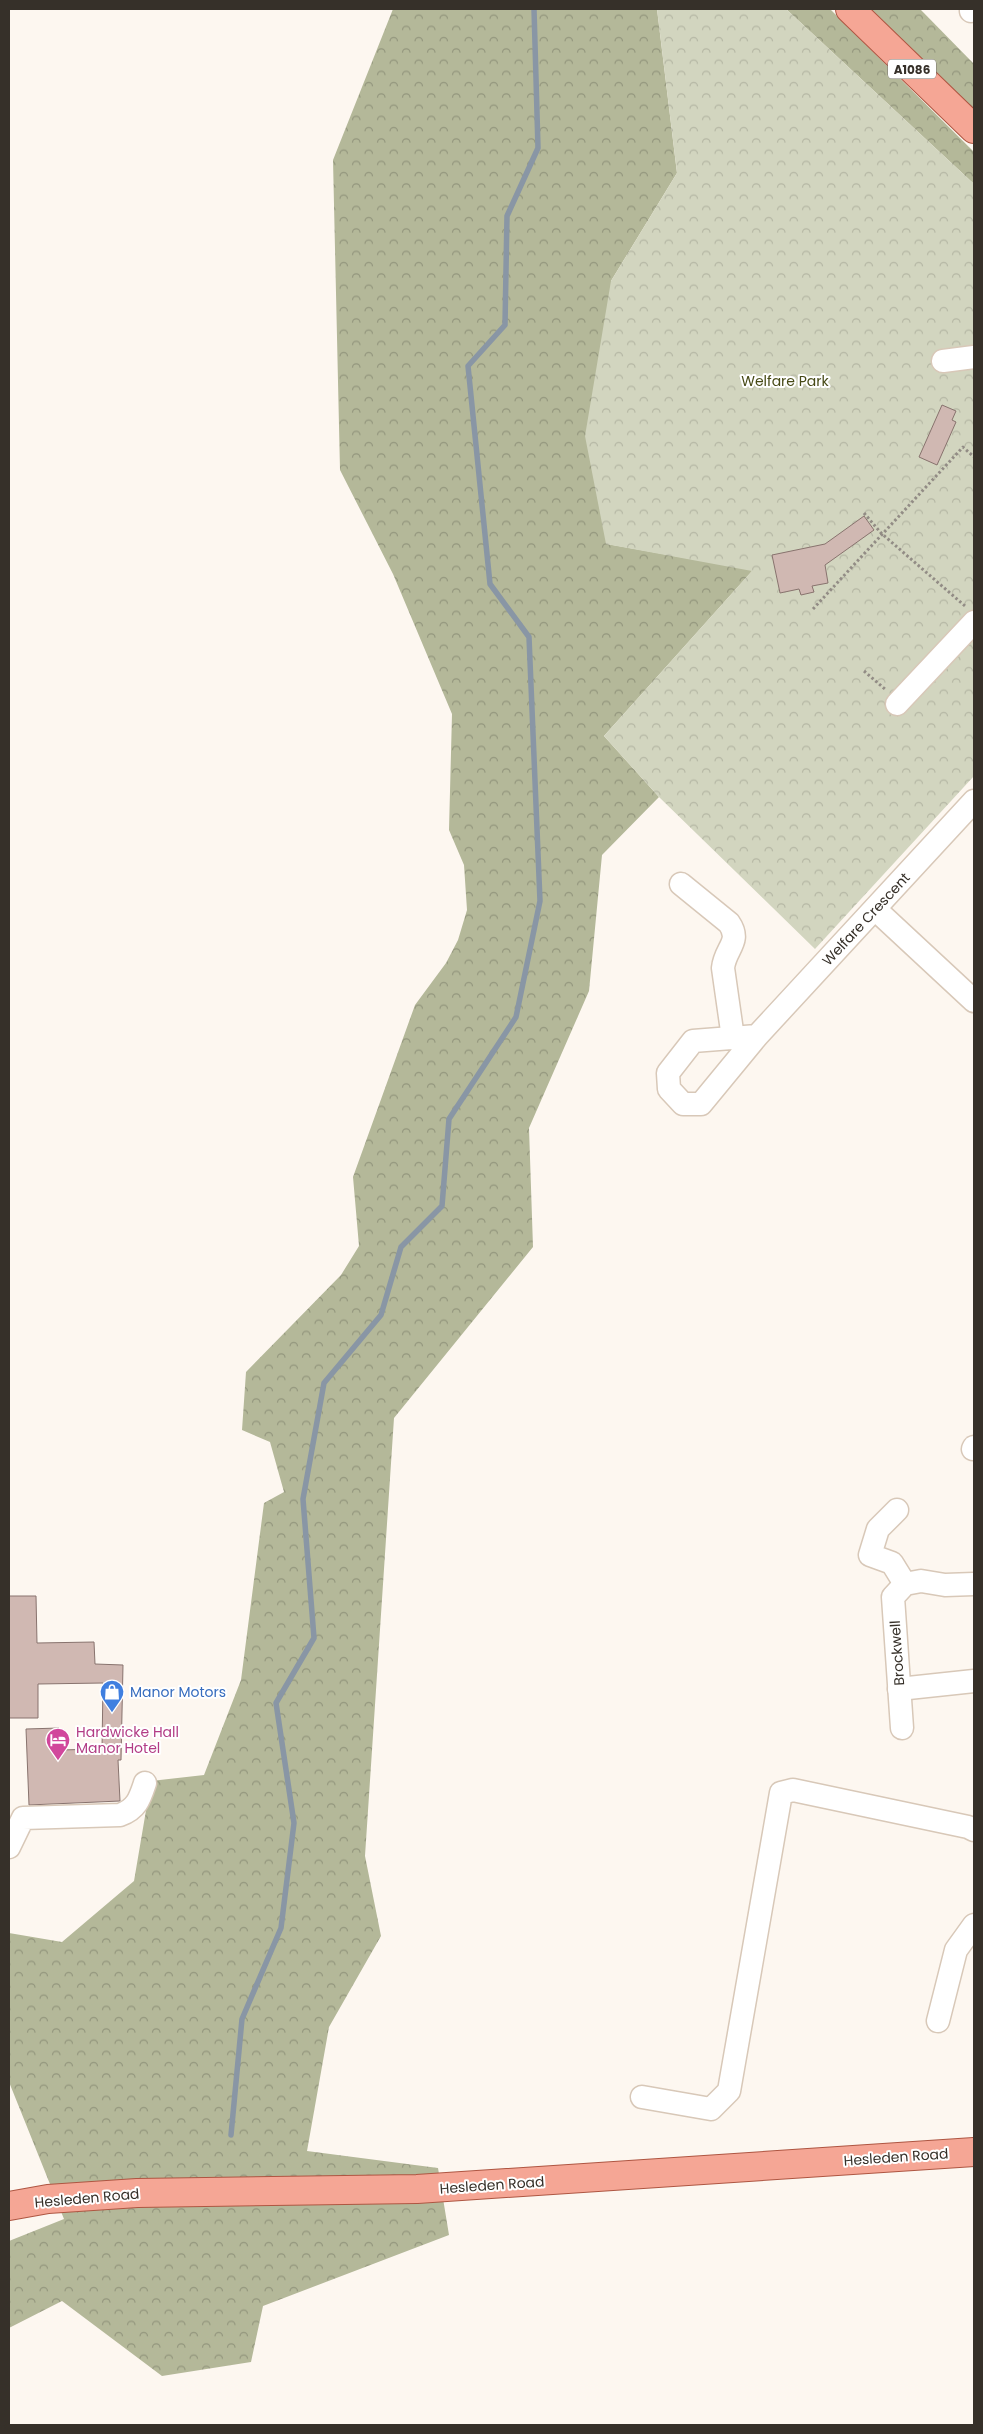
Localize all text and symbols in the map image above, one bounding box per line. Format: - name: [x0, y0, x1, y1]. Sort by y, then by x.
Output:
- road number: A1086: [888, 60, 936, 78]
- park label: Welfare Park: [741, 371, 830, 391]
- street label: Welfare Crescent: [818, 868, 914, 970]
- street label: Brockwell: [885, 1620, 909, 1686]
- shop icon: Manor Motors: [99, 1679, 125, 1713]
- place label: Manor Motors: [130, 1682, 226, 1702]
- place label: Hardwicke Hall Manor Hotel: [76, 1722, 179, 1758]
- hotel icon: Hardwicke Hall Manor Hotel: [45, 1727, 71, 1761]
- street label: Hesleden Road: [843, 2143, 949, 2171]
- street label: Hesleden Road: [439, 2171, 545, 2199]
- street label: Hesleden Road: [34, 2183, 140, 2213]

